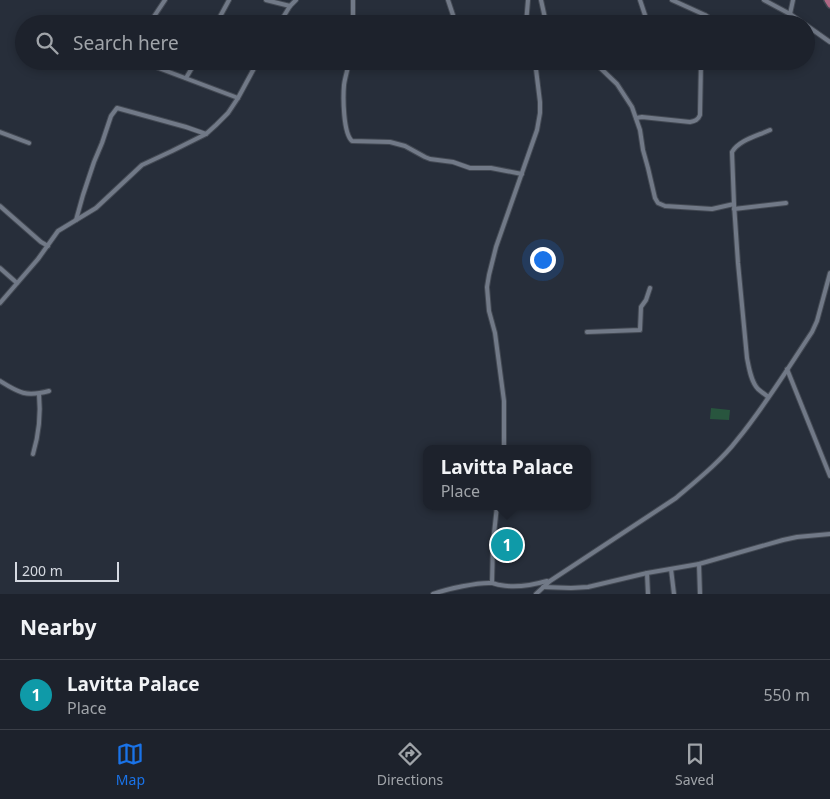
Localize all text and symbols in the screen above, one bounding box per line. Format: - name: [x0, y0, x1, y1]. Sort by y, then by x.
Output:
- search box: [15, 15, 815, 70]
- icon: search: [33, 29, 61, 57]
- text: Search here: [73, 30, 179, 56]
- your location: [530, 247, 556, 273]
- popup: [423, 445, 591, 510]
- text: Lavitta Palace: [441, 454, 573, 480]
- text: Place: [441, 480, 480, 502]
- pin: 1: [491, 526, 523, 564]
- scale bar: [15, 559, 119, 582]
- text: 200 m: [22, 561, 63, 580]
- text: Nearby: [20, 613, 96, 641]
- text: Lavitta Palace: [67, 671, 200, 697]
- text: 1: [31, 684, 41, 706]
- text: 550 m: [763, 684, 810, 706]
- text: Place: [67, 697, 107, 719]
- tab: Map: [116, 740, 145, 789]
- tab: Directions: [377, 740, 443, 789]
- tab: Saved: [675, 740, 714, 789]

